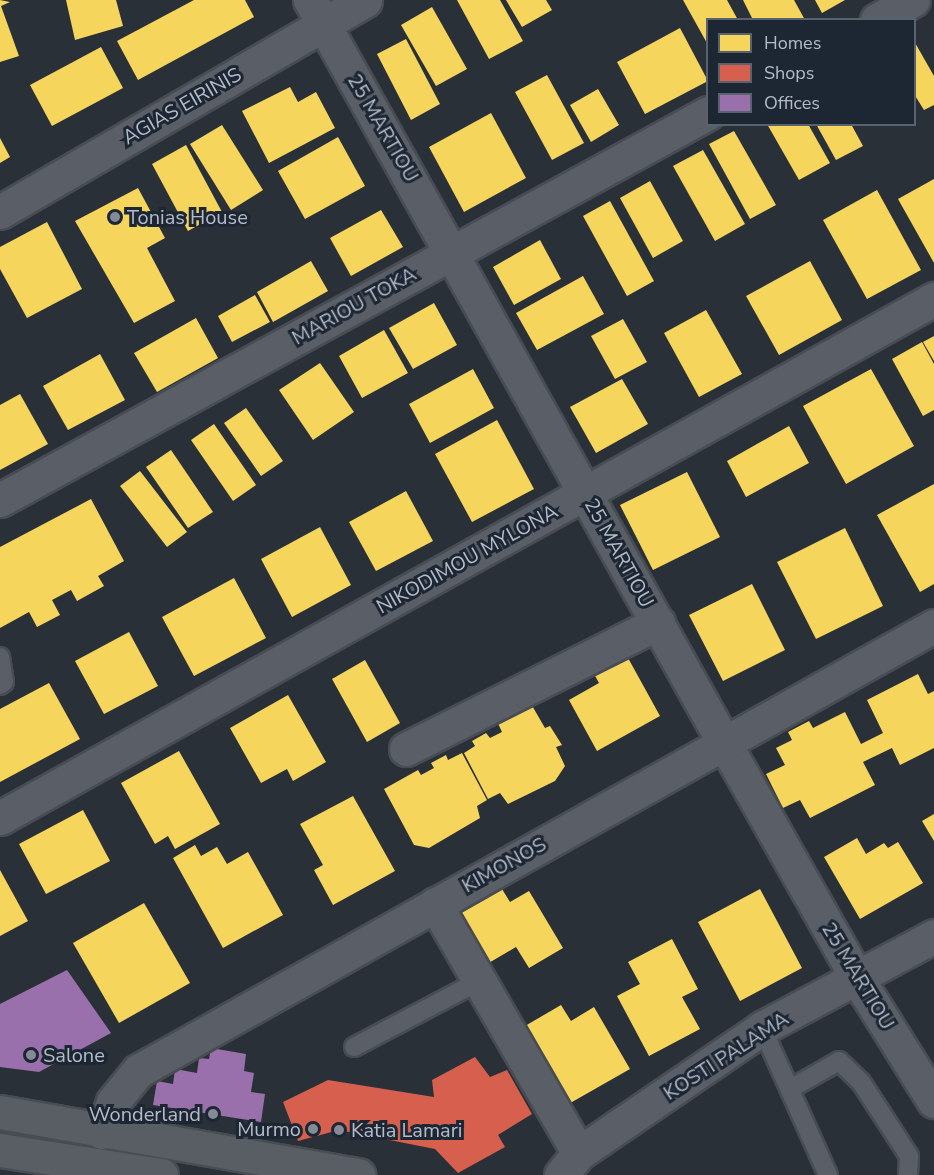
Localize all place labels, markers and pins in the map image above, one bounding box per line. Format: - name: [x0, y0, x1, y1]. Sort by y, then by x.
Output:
- place label: Tonias House: [127, 205, 248, 229]
- marker: Tonias House: [108, 210, 122, 224]
- place label: Salone: [43, 1043, 105, 1067]
- marker: Salone: [24, 1048, 38, 1062]
- place label: Wonderland: [89, 1102, 201, 1126]
- marker: Wonderland: [206, 1107, 220, 1121]
- place label: Murmo: [237, 1117, 301, 1141]
- place label: Katia Lamari: [351, 1118, 462, 1142]
- marker: Murmo: [306, 1122, 320, 1136]
- marker: Katia Lamari: [332, 1123, 346, 1137]

